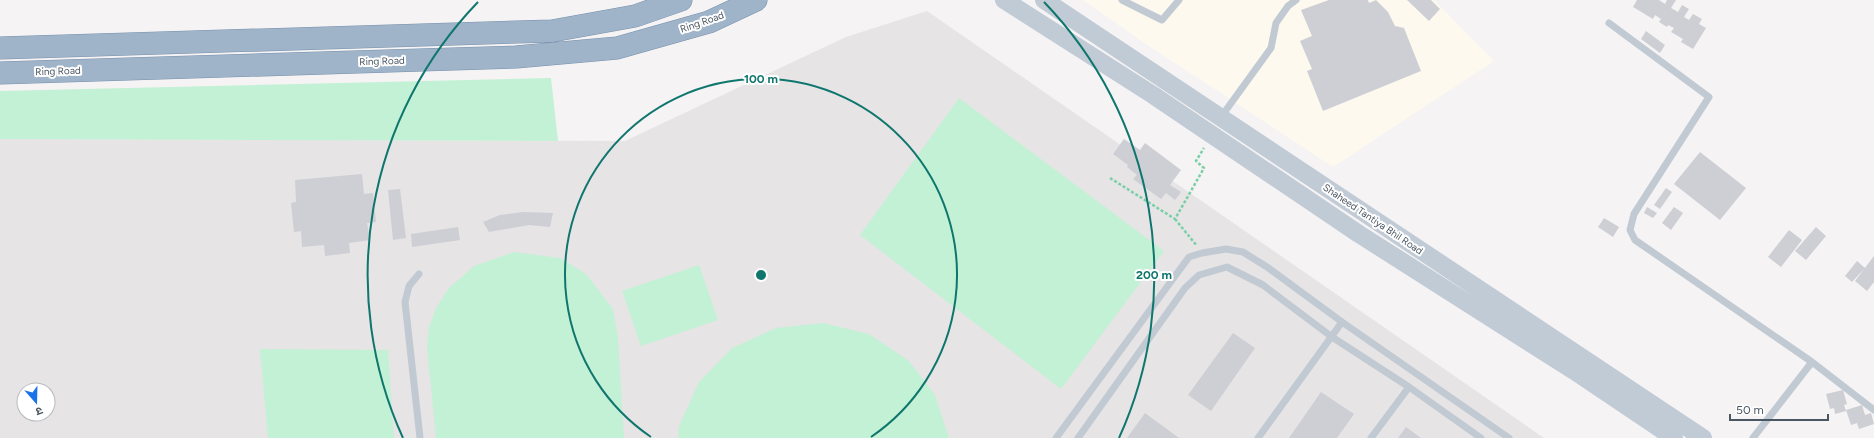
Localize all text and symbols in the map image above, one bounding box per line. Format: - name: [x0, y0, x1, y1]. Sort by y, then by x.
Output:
- street label: Ring Road: [678, 8, 726, 36]
- street label: Ring Road: [359, 54, 405, 68]
- street label: Ring Road: [35, 64, 81, 78]
- text: 100 m: [744, 72, 778, 86]
- street label: Shaheed Tantiya Bhil Road: [1321, 181, 1426, 257]
- centre of rings: [754, 268, 768, 282]
- text: 200 m: [1136, 268, 1172, 282]
- north arrow: [16, 382, 56, 422]
- scale bar: [1730, 396, 1828, 422]
- text: 50 m: [1736, 403, 1764, 417]
- text: उ: [33, 404, 44, 418]

